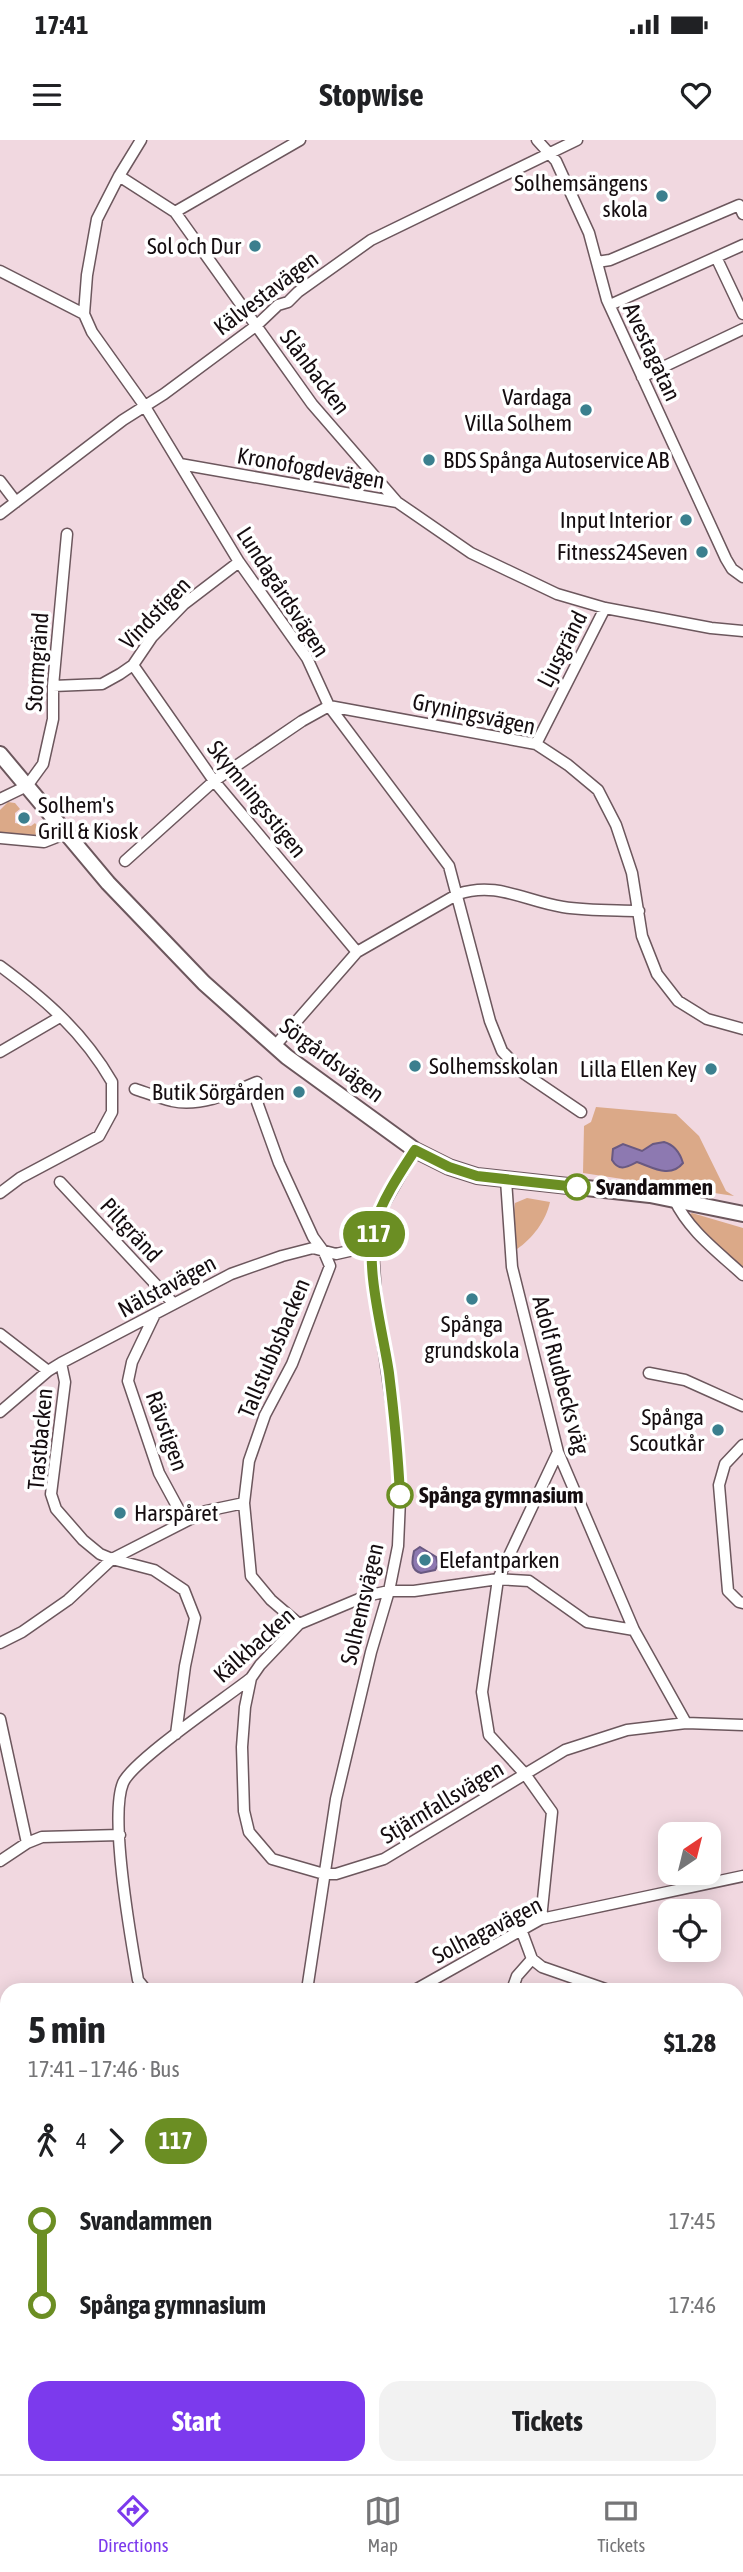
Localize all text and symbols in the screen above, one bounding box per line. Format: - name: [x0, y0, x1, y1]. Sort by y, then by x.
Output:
- text: 17:41: [35, 10, 89, 40]
- icon: menu: [28, 76, 66, 114]
- text: Stopwise: [319, 76, 424, 113]
- icon: heart: [677, 76, 715, 114]
- place label: Solhemsängens skola: [514, 170, 648, 222]
- marker: Solhemsängens skola: [654, 188, 670, 204]
- place label: Sol och Dur: [147, 233, 242, 259]
- marker: Sol och Dur: [247, 238, 263, 254]
- street label: Kälvestavägen: [209, 245, 323, 341]
- street label: Avestagatan: [618, 299, 686, 405]
- street label: Slånbacken: [275, 325, 355, 419]
- place label: Vardaga Villa Solhem: [465, 384, 572, 436]
- marker: Vardaga Villa Solhem: [578, 402, 594, 418]
- street label: Kronofogdevägen: [235, 442, 387, 494]
- place label: BDS Spånga Autoservice AB: [443, 447, 669, 473]
- marker: BDS Spånga Autoservice AB: [421, 452, 437, 468]
- place label: Input Interior: [560, 507, 673, 533]
- marker: Input Interior: [678, 512, 694, 528]
- street label: Lundagårdsvägen: [231, 522, 335, 662]
- place label: Fitness24Seven: [557, 539, 688, 565]
- marker: Fitness24Seven: [694, 544, 710, 560]
- street label: Vindstigen: [114, 572, 196, 654]
- street label: Ljusgränd: [532, 606, 592, 692]
- street label: Stormgränd: [21, 612, 53, 712]
- street label: Gryningsvägen: [410, 688, 538, 740]
- street label: Skymningsstigen: [202, 735, 312, 863]
- place label: Solhem's Grill & Kiosk: [38, 792, 138, 844]
- marker: Solhem's Grill & Kiosk: [16, 810, 32, 826]
- street label: Sörgårdsvägen: [275, 1012, 389, 1108]
- place label: Solhemsskolan: [429, 1053, 558, 1079]
- place label: Lilla Ellen Key: [580, 1056, 697, 1082]
- marker: Solhemsskolan: [407, 1058, 423, 1074]
- marker: Lilla Ellen Key: [703, 1061, 719, 1077]
- place label: Butik Sörgården: [152, 1079, 285, 1105]
- marker: Butik Sörgården: [291, 1084, 307, 1100]
- marker: Svandammen: [564, 1174, 590, 1200]
- place label: Svandammen: [596, 1174, 713, 1200]
- street label: Piltgränd: [95, 1193, 167, 1267]
- line badge: 117: [334, 1211, 414, 1257]
- text: 117: [357, 1220, 391, 1247]
- street label: Nälstavägen: [114, 1249, 220, 1323]
- street label: Tallstubbsbacken: [233, 1275, 315, 1421]
- marker: Spånga grundskola: [464, 1291, 480, 1307]
- street label: Adolf Rudbecks väg: [527, 1293, 595, 1457]
- place label: Spånga grundskola: [424, 1311, 520, 1363]
- street label: Trastbacken: [23, 1387, 57, 1491]
- street label: Rävstigen: [141, 1388, 193, 1474]
- place label: Spånga Scoutkår: [630, 1404, 705, 1456]
- marker: Spånga Scoutkår: [710, 1422, 726, 1438]
- marker: Spånga gymnasium: [387, 1482, 413, 1508]
- place label: Spånga gymnasium: [419, 1482, 584, 1508]
- place label: Harspåret: [134, 1500, 218, 1526]
- marker: Harspåret: [112, 1505, 128, 1521]
- street label: Solhemsvägen: [335, 1541, 389, 1667]
- place label: Elefantparken: [439, 1547, 560, 1573]
- marker: Elefantparken: [417, 1552, 433, 1568]
- street label: Kälkbacken: [208, 1602, 300, 1688]
- street label: Stjärnfallsvägen: [376, 1755, 508, 1849]
- north arrow: [658, 1822, 721, 1885]
- map controls: [658, 1822, 721, 1962]
- street label: Solhagavägen: [428, 1891, 546, 1969]
- button: locate: [658, 1899, 721, 1962]
- text: 5 min: [28, 2008, 106, 2051]
- text: $1.28: [664, 2028, 716, 2058]
- text: 17:41 – 17:46 · Bus: [28, 2056, 180, 2082]
- icon: walk: [28, 2122, 66, 2160]
- icon: forward: [97, 2122, 135, 2160]
- text: 117: [159, 2127, 193, 2154]
- text: 4: [76, 2128, 87, 2154]
- text: Svandammen: [80, 2206, 212, 2236]
- text: 17:45: [669, 2208, 716, 2234]
- text: Spånga gymnasium: [80, 2290, 266, 2320]
- text: 17:46: [669, 2292, 716, 2318]
- button: Start: [28, 2381, 365, 2461]
- button: Tickets: [379, 2381, 716, 2461]
- tab: Directions: [98, 2492, 169, 2556]
- tab: Map: [364, 2492, 402, 2556]
- tab: Tickets: [597, 2492, 645, 2556]

